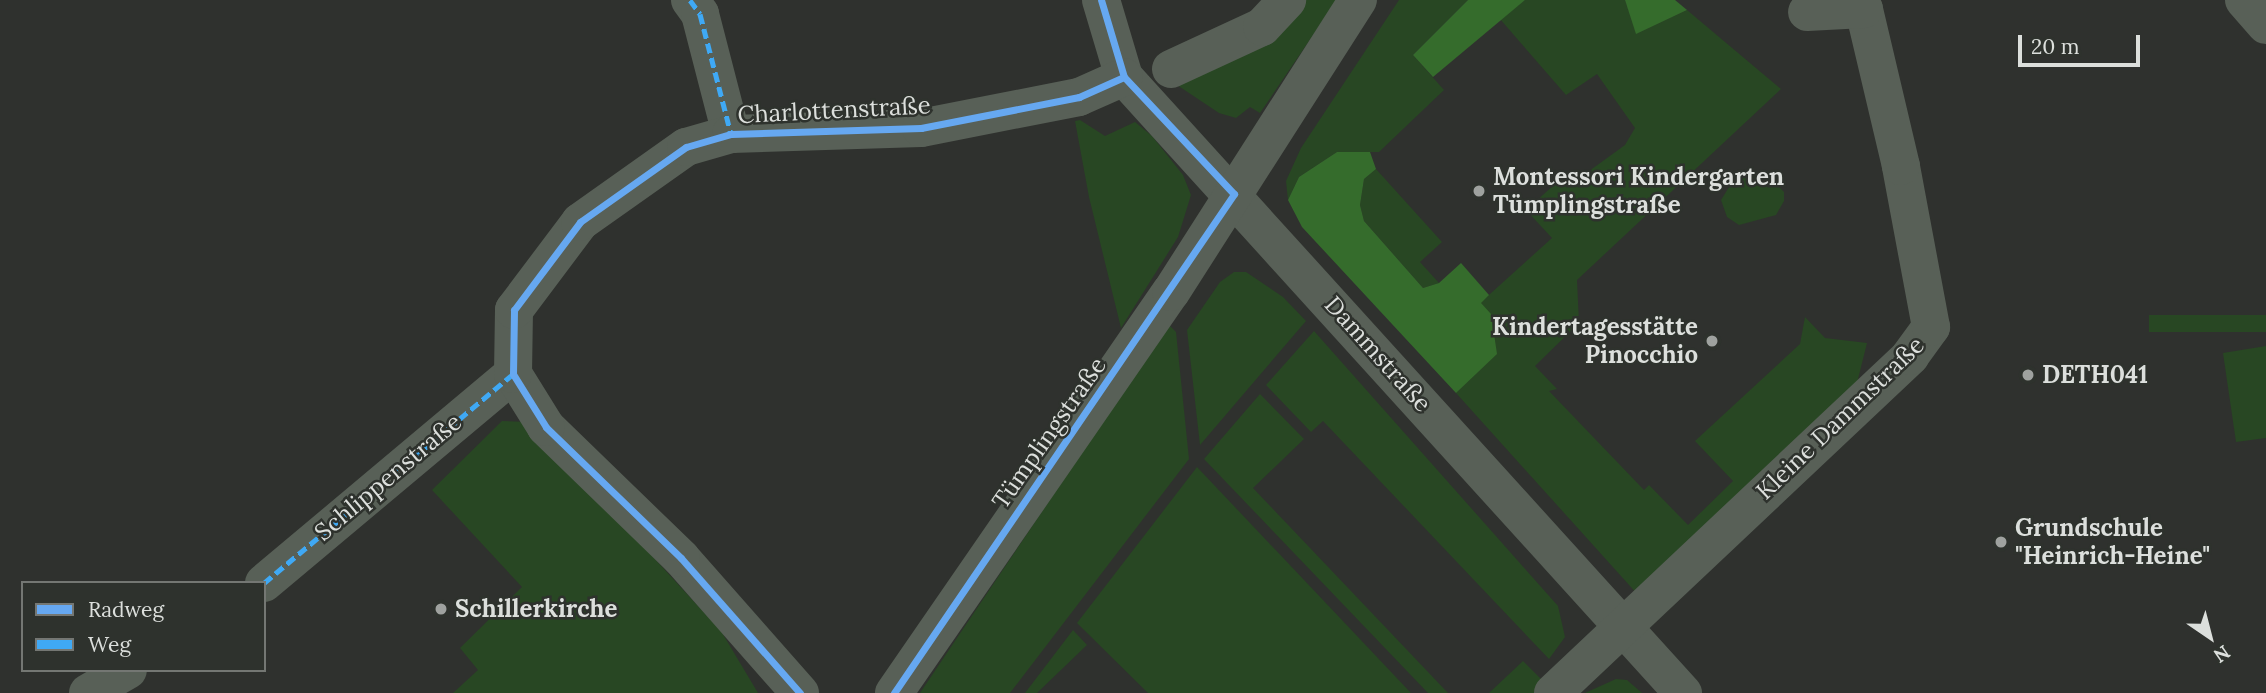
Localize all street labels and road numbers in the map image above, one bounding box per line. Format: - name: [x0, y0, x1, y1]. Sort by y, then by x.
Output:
- street label: Charlottenstraße: [737, 91, 931, 129]
- street label: Dammstraße: [1319, 290, 1437, 418]
- street label: Kleine Dammstraße: [1750, 331, 1930, 505]
- street label: Tümplingstraße: [986, 352, 1112, 514]
- street label: Schlippenstraße: [309, 407, 467, 547]

